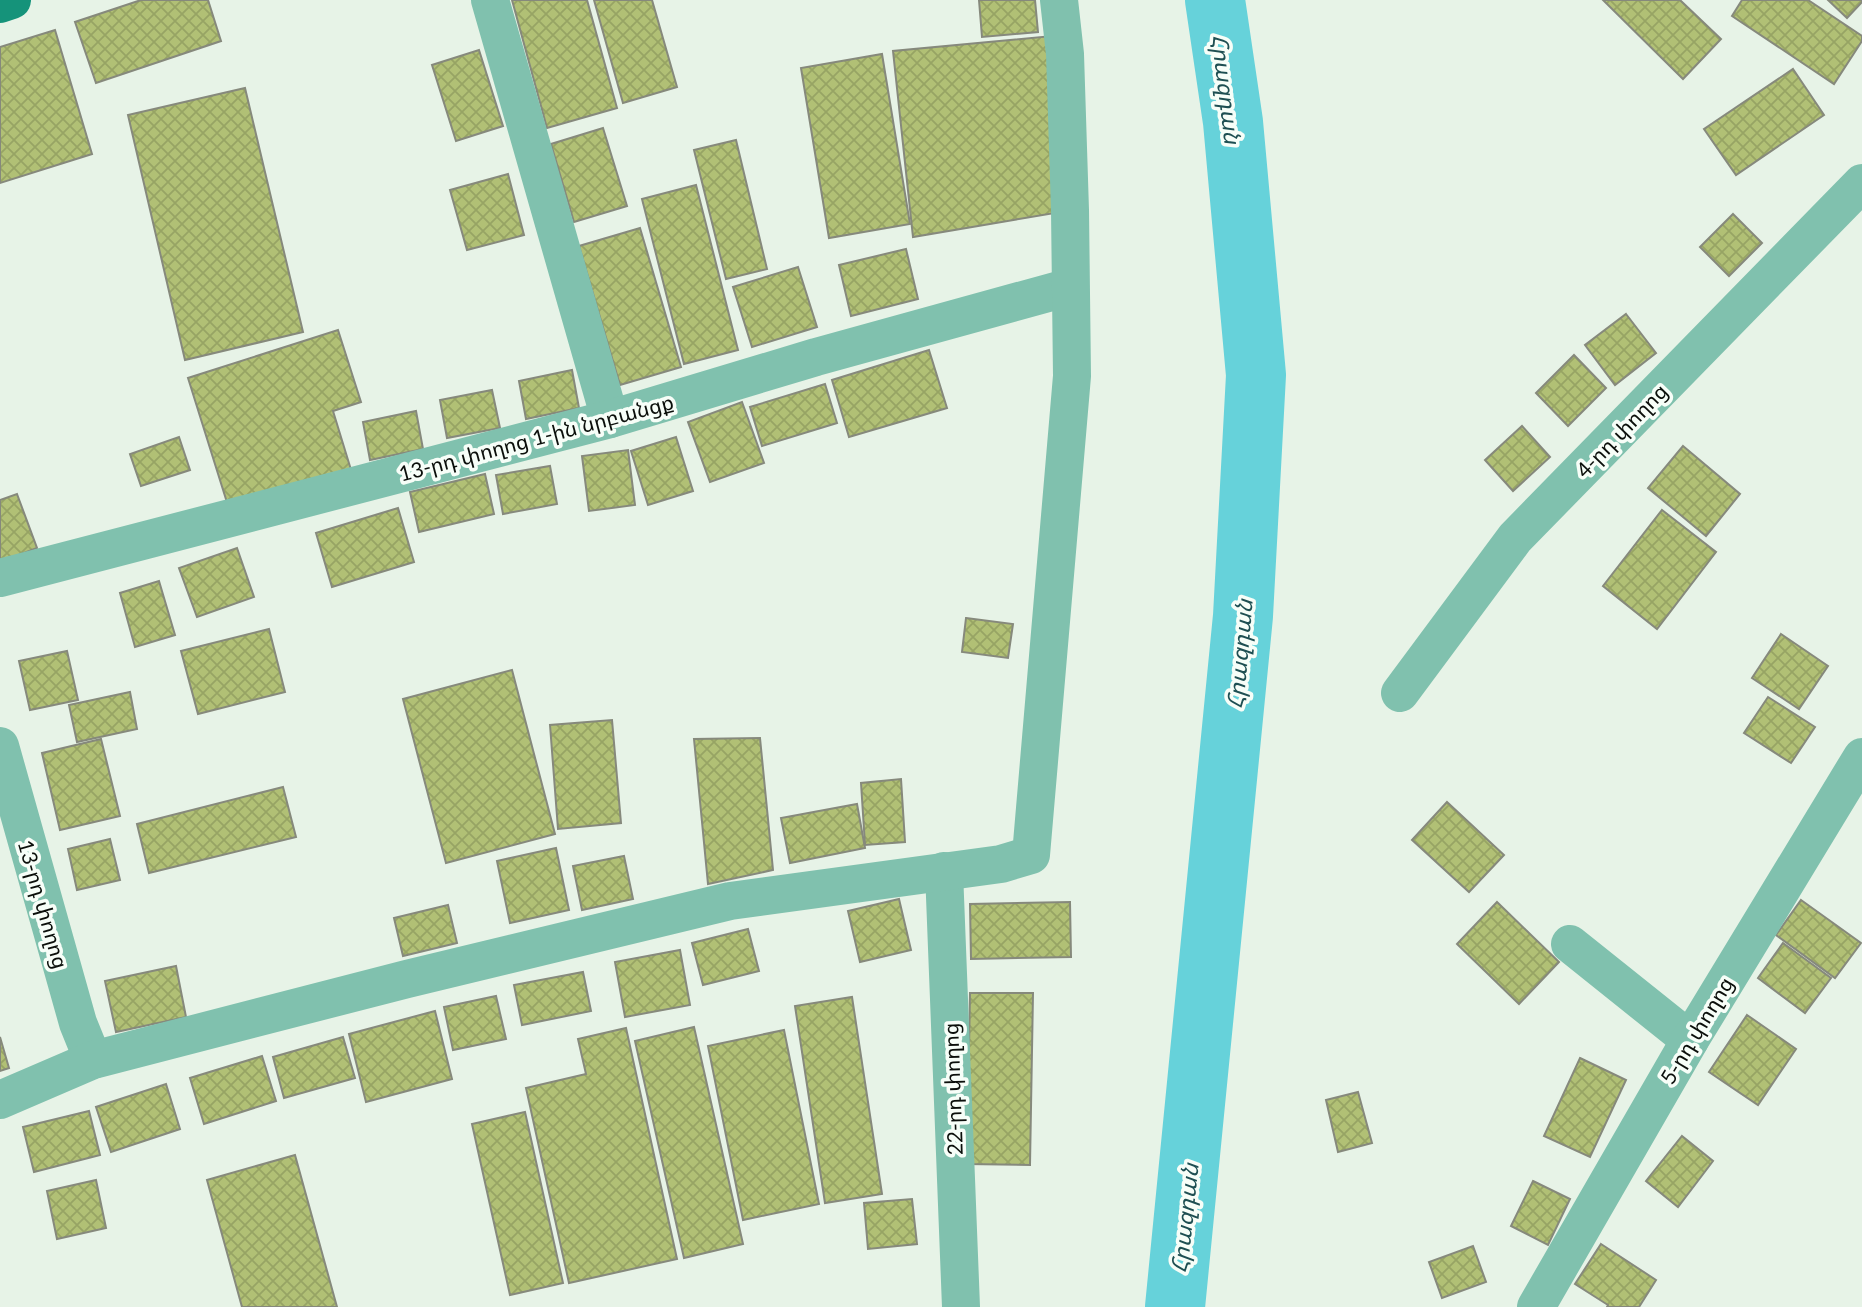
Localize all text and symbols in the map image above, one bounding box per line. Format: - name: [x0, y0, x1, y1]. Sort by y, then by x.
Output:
- water label: Հրազդան: [1205, 33, 1248, 147]
- street label: 4-րդ փողոց: [1570, 378, 1673, 483]
- street label: 13-րդ փողոց 1-ին նրբանցք: [396, 388, 676, 487]
- water label: Հրազդան: [1220, 597, 1259, 710]
- street label: 13-րդ փողոց: [13, 837, 74, 972]
- street label: 5-րդ փողոց: [1654, 972, 1739, 1089]
- street label: 22-րդ փողոց: [937, 1022, 968, 1156]
- water label: Հրազդան: [1164, 1161, 1205, 1274]

